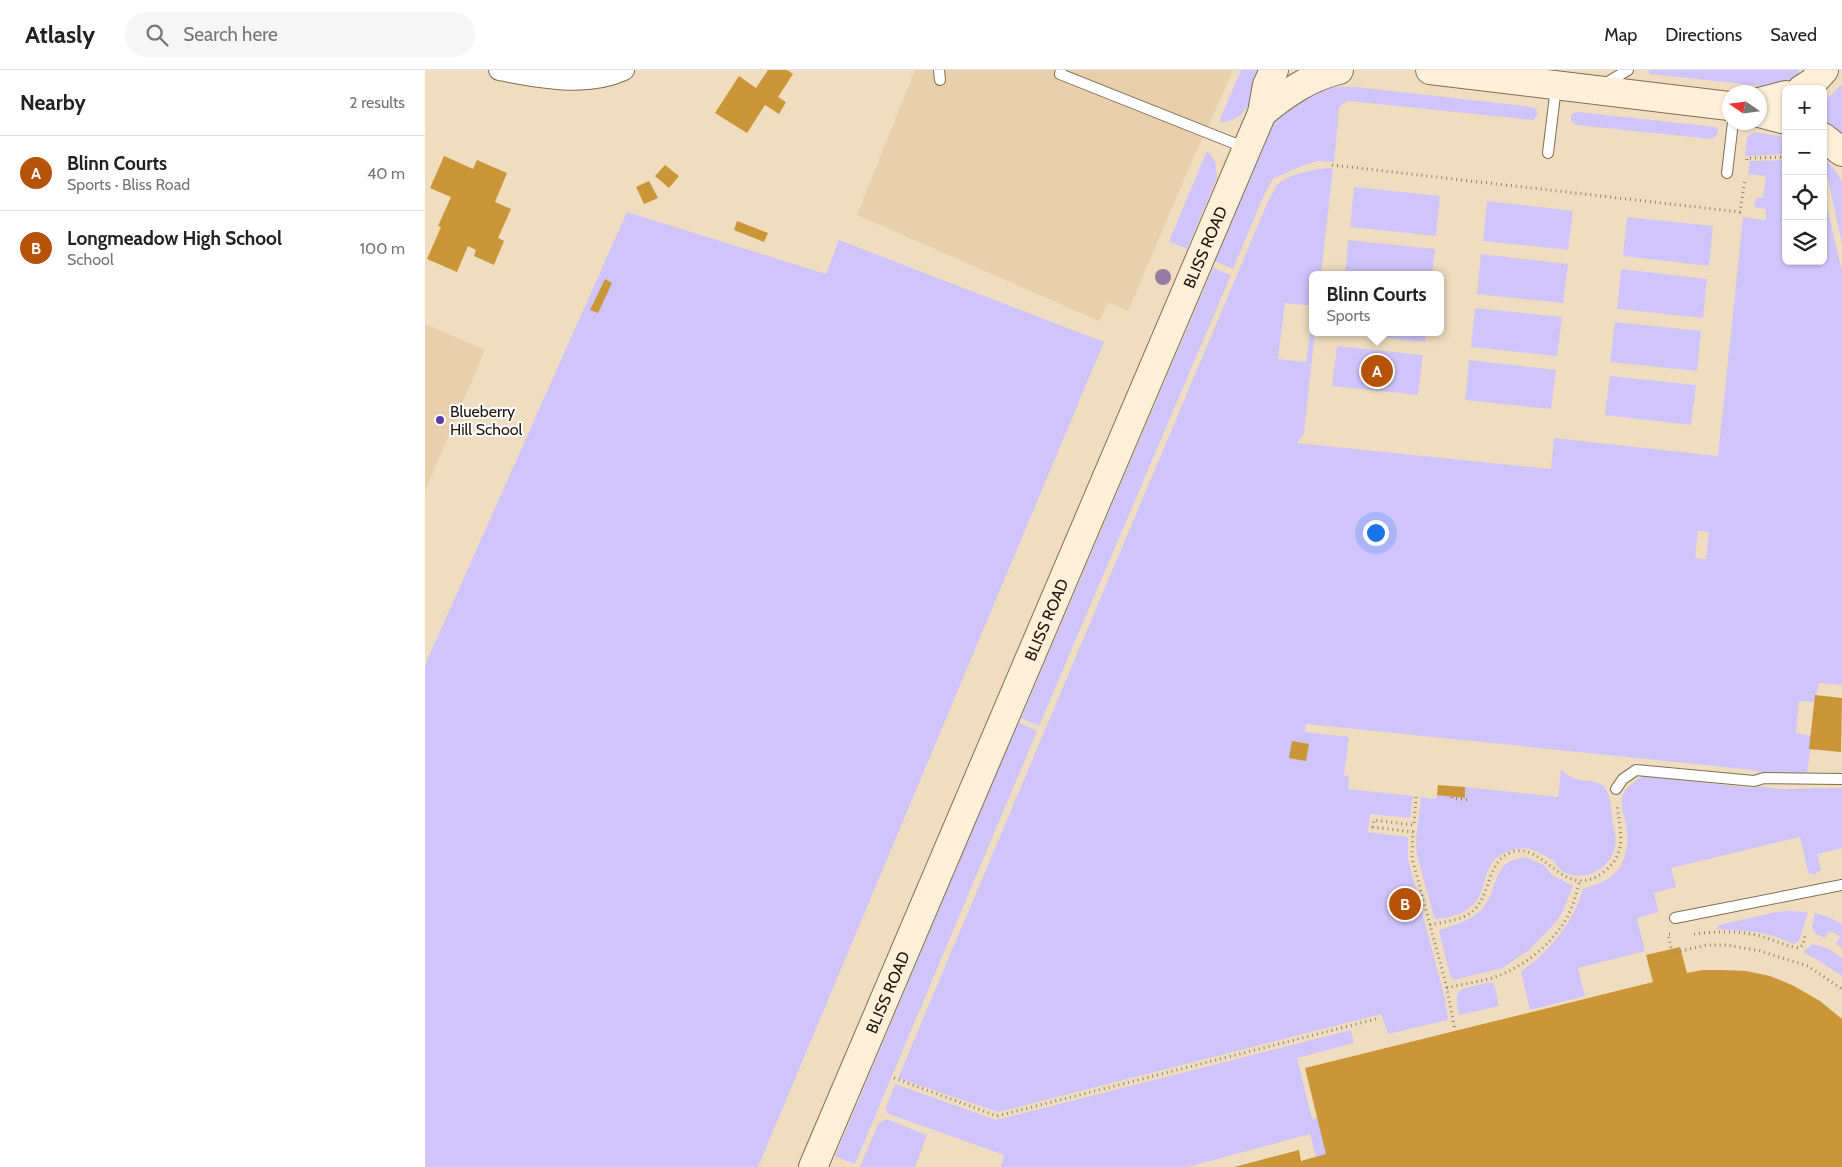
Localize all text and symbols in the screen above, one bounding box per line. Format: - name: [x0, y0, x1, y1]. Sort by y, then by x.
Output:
- search box: [125, 12, 475, 57]
- text: Atlasly: [25, 20, 95, 49]
- icon: search: [143, 21, 171, 49]
- text: Search here: [183, 23, 278, 46]
- text: Map: [1604, 24, 1637, 46]
- text: Directions: [1665, 24, 1742, 46]
- text: Saved: [1770, 24, 1817, 46]
- north arrow: [1722, 85, 1767, 130]
- map controls: [1782, 85, 1827, 265]
- button: +: [1782, 85, 1827, 130]
- text: Nearby: [20, 90, 86, 115]
- text: 2 results: [349, 93, 405, 112]
- button: −: [1782, 130, 1827, 175]
- text: Blinn Courts: [67, 152, 167, 175]
- text: A: [31, 164, 41, 183]
- text: 40 m: [367, 164, 405, 183]
- text: Sports · Bliss Road: [67, 175, 190, 194]
- button: locate: [1782, 175, 1827, 220]
- street label: BLISS ROAD: [1180, 203, 1231, 291]
- button: layers: [1782, 220, 1827, 265]
- text: Longmeadow High School: [67, 227, 282, 250]
- text: B: [31, 239, 41, 258]
- text: 100 m: [360, 239, 405, 258]
- text: School: [67, 250, 114, 269]
- popup: [1309, 271, 1444, 336]
- text: Blinn Courts: [1326, 283, 1427, 306]
- text: Sports: [1326, 306, 1370, 325]
- pin: A: [1361, 352, 1393, 390]
- place label: Blueberry Hill School: [450, 402, 523, 439]
- marker: Blueberry Hill School: [434, 414, 446, 426]
- your location: [1363, 520, 1389, 546]
- street label: BLISS ROAD: [1021, 576, 1073, 664]
- pin: B: [1389, 885, 1421, 923]
- street label: BLISS ROAD: [862, 949, 914, 1036]

